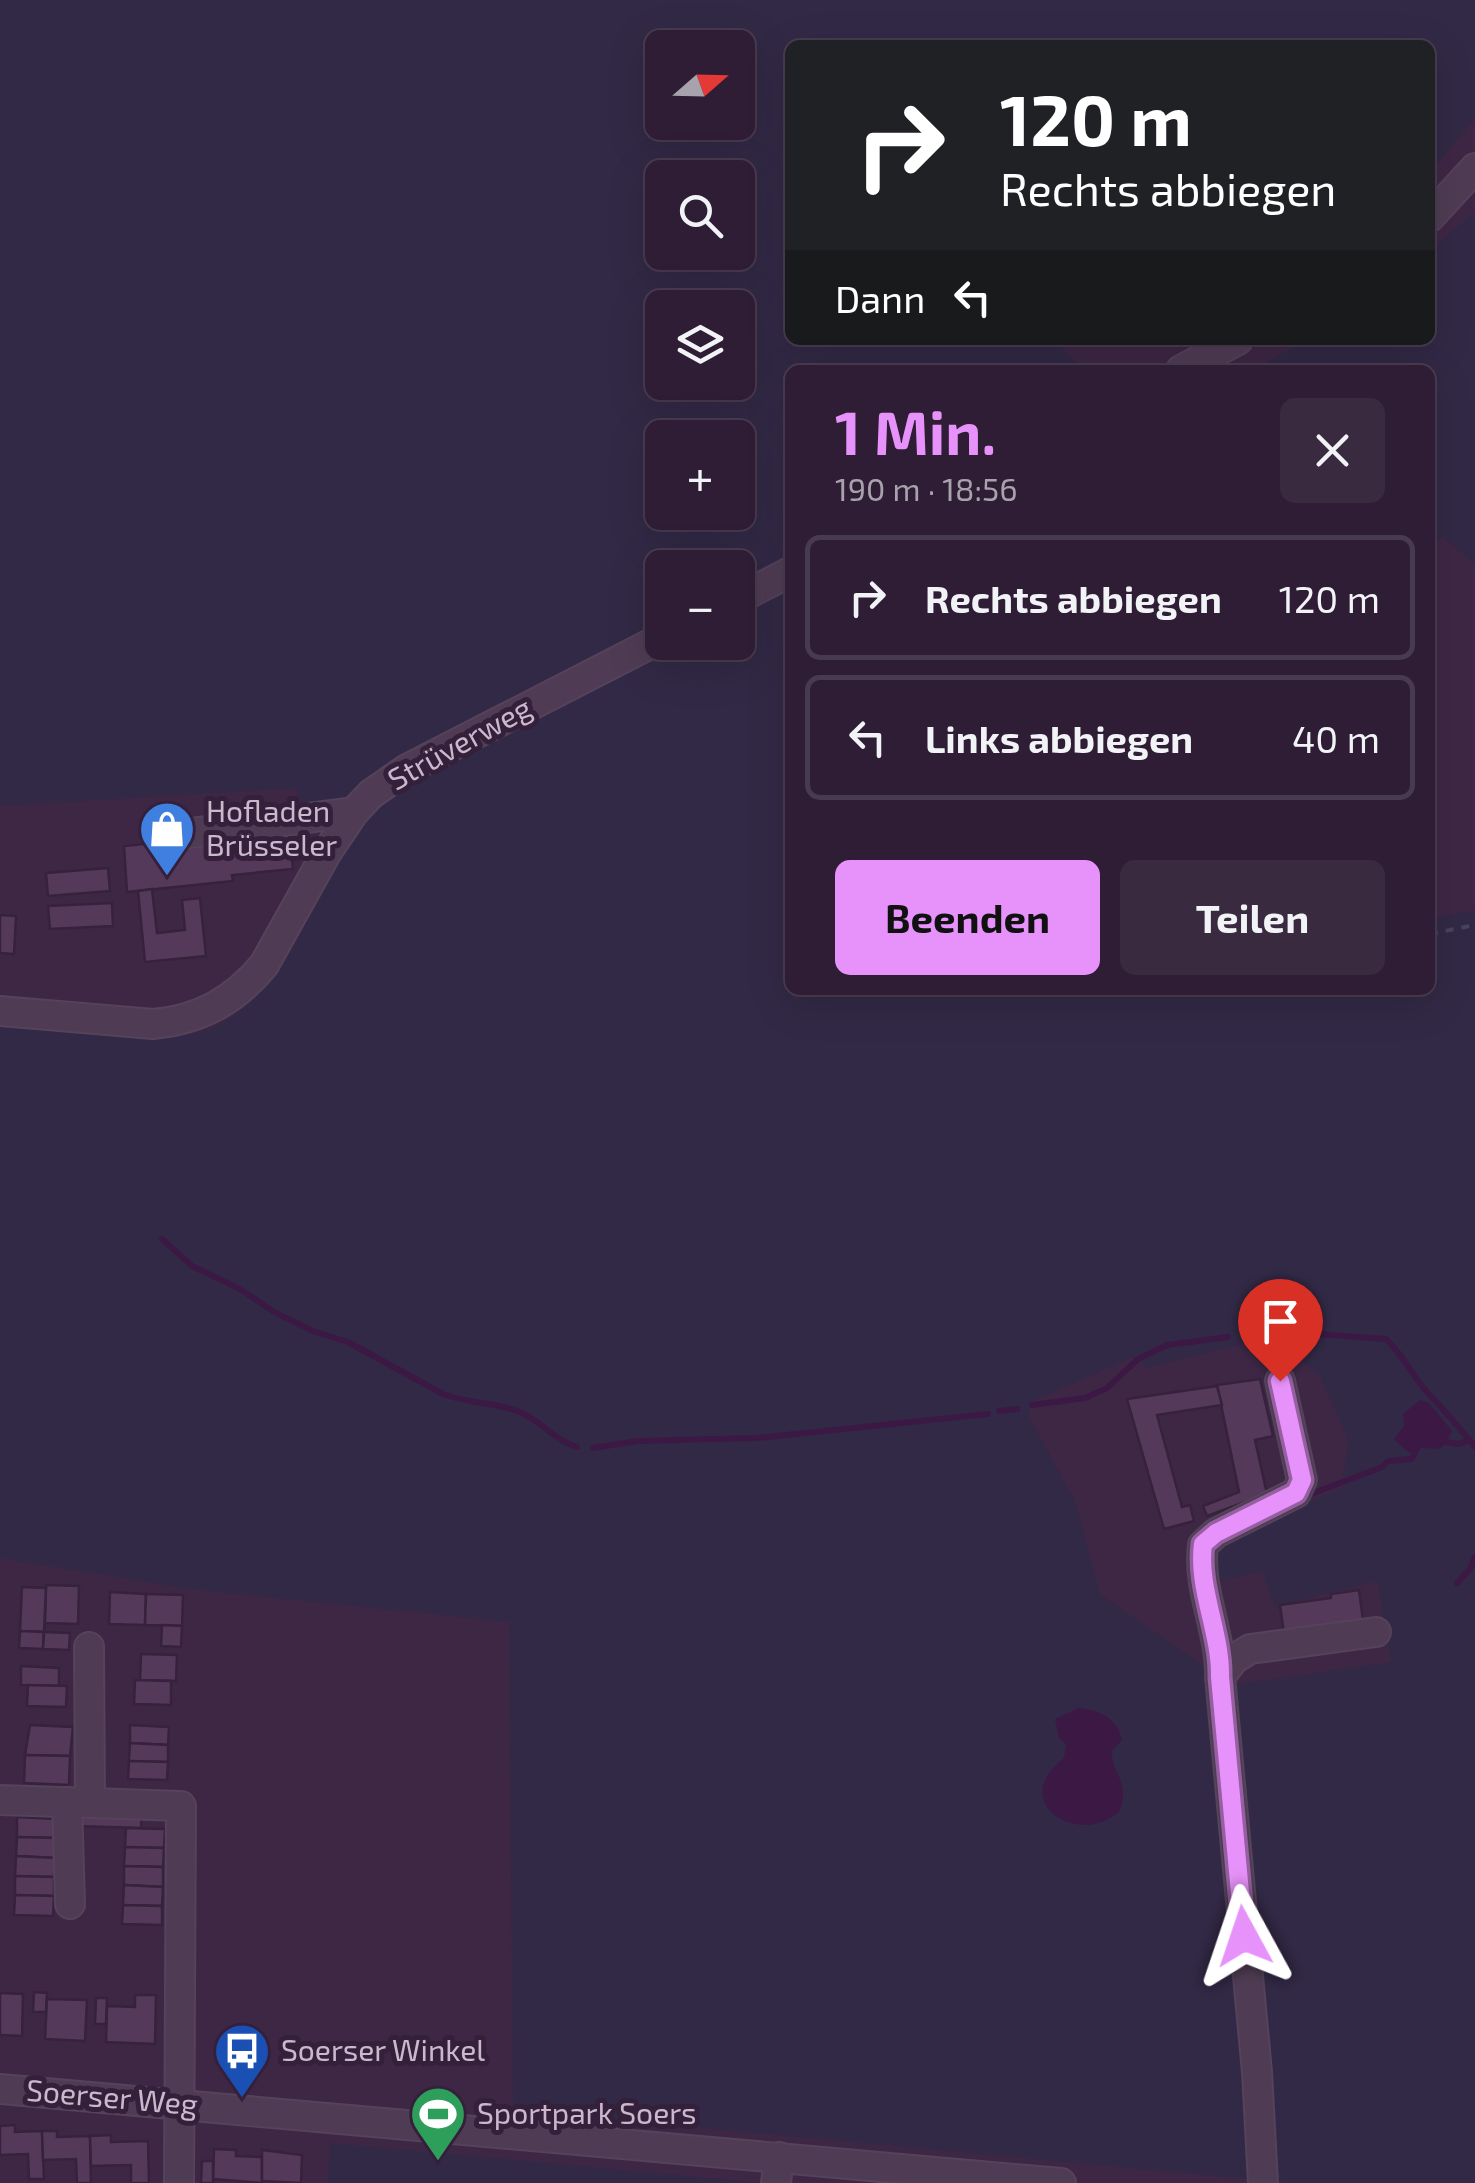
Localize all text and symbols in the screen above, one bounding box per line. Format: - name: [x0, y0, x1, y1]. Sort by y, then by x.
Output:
- north arrow: [645, 30, 755, 140]
- map controls: [645, 30, 755, 660]
- text: 120 m: [1000, 76, 1192, 160]
- icon: right: [835, 80, 965, 210]
- button: search: [645, 160, 755, 270]
- text: Rechts abbiegen: [1000, 161, 1337, 215]
- icon: left: [945, 270, 1000, 325]
- text: Dann: [835, 275, 925, 321]
- button: layers: [645, 290, 755, 400]
- text: 1 Min.: [835, 395, 996, 467]
- button: close: [1280, 398, 1385, 503]
- button: +: [645, 420, 755, 530]
- text: 190 m · 18:56: [835, 469, 1018, 507]
- button: −: [645, 550, 755, 660]
- icon: right: [840, 570, 895, 625]
- text: Rechts abbiegen: [925, 575, 1222, 621]
- text: 120 m: [1279, 575, 1380, 621]
- street label: Strüverweg: [381, 688, 537, 796]
- icon: left: [840, 710, 895, 765]
- text: Links abbiegen: [925, 715, 1193, 761]
- text: 40 m: [1292, 715, 1380, 761]
- place label: Hofladen Brüsseler: [206, 792, 337, 862]
- shop icon: Hofladen Brüsseler: [137, 799, 197, 878]
- button: Beenden: [835, 860, 1100, 975]
- button: Teilen: [1120, 860, 1385, 975]
- pin: [1238, 1279, 1323, 1382]
- icon: arrive: [1253, 1294, 1308, 1349]
- position arrow: [1192, 1884, 1296, 1988]
- bus stop icon: Soerser Winkel: [212, 2021, 272, 2100]
- place label: Soerser Winkel: [281, 2031, 485, 2067]
- street label: Soerser Weg: [25, 2071, 200, 2121]
- sports icon: Sportpark Soers: [408, 2084, 468, 2163]
- place label: Sportpark Soers: [477, 2094, 697, 2130]

